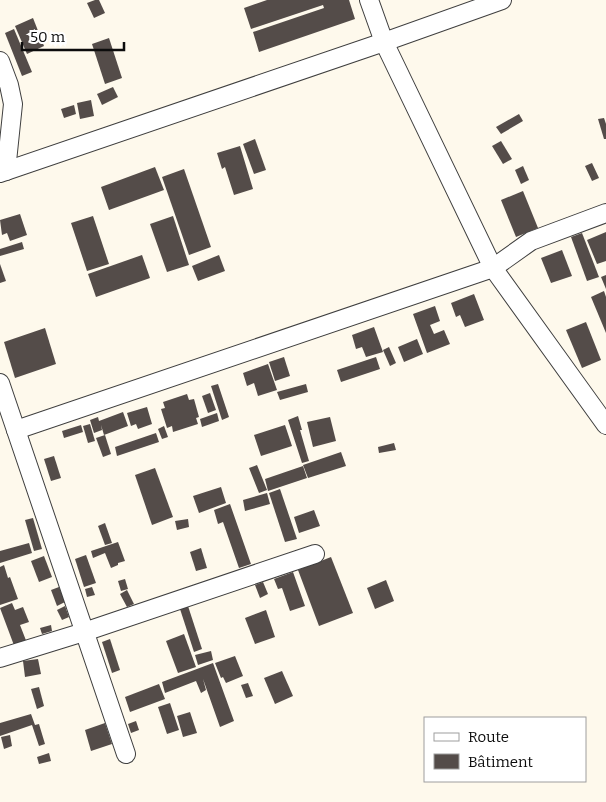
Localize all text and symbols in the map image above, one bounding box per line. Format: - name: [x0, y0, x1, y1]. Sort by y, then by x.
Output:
- scale bar: [22, 20, 125, 52]
- text: 50 m: [30, 28, 66, 46]
- legend: [424, 717, 586, 782]
- text: Route: [468, 728, 509, 746]
- text: Bâtiment: [468, 753, 533, 771]

